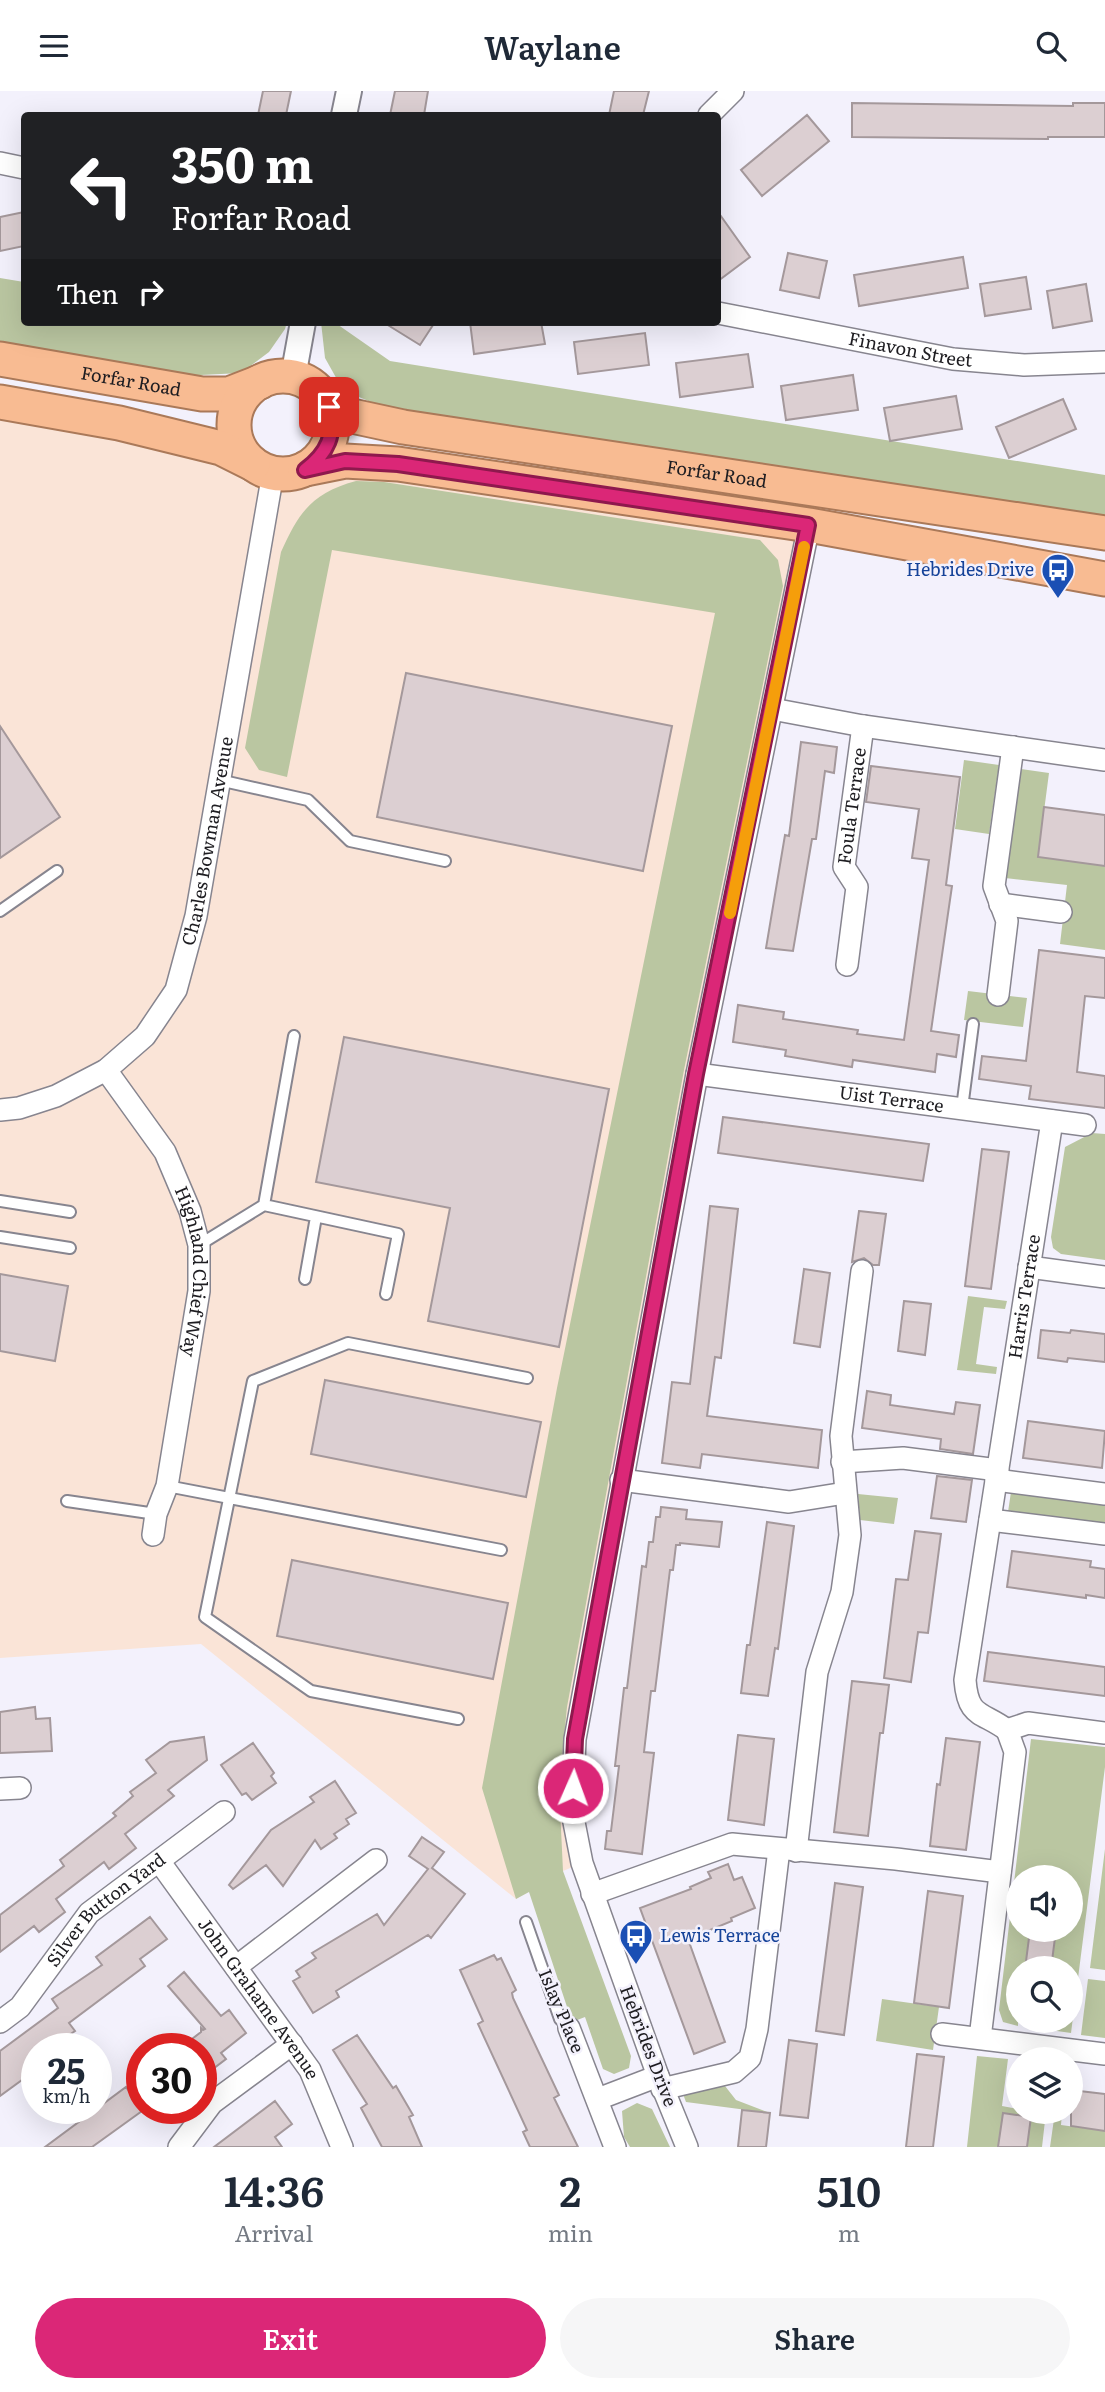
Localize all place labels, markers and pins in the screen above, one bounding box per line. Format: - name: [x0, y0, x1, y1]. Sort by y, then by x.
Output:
- pin: [299, 377, 359, 437]
- bus stop icon: Hebrides Drive: [1039, 551, 1077, 600]
- place label: Hebrides Drive: [906, 555, 1034, 582]
- bus stop icon: Lewis Terrace: [617, 1917, 655, 1966]
- place label: Lewis Terrace: [660, 1921, 780, 1948]

